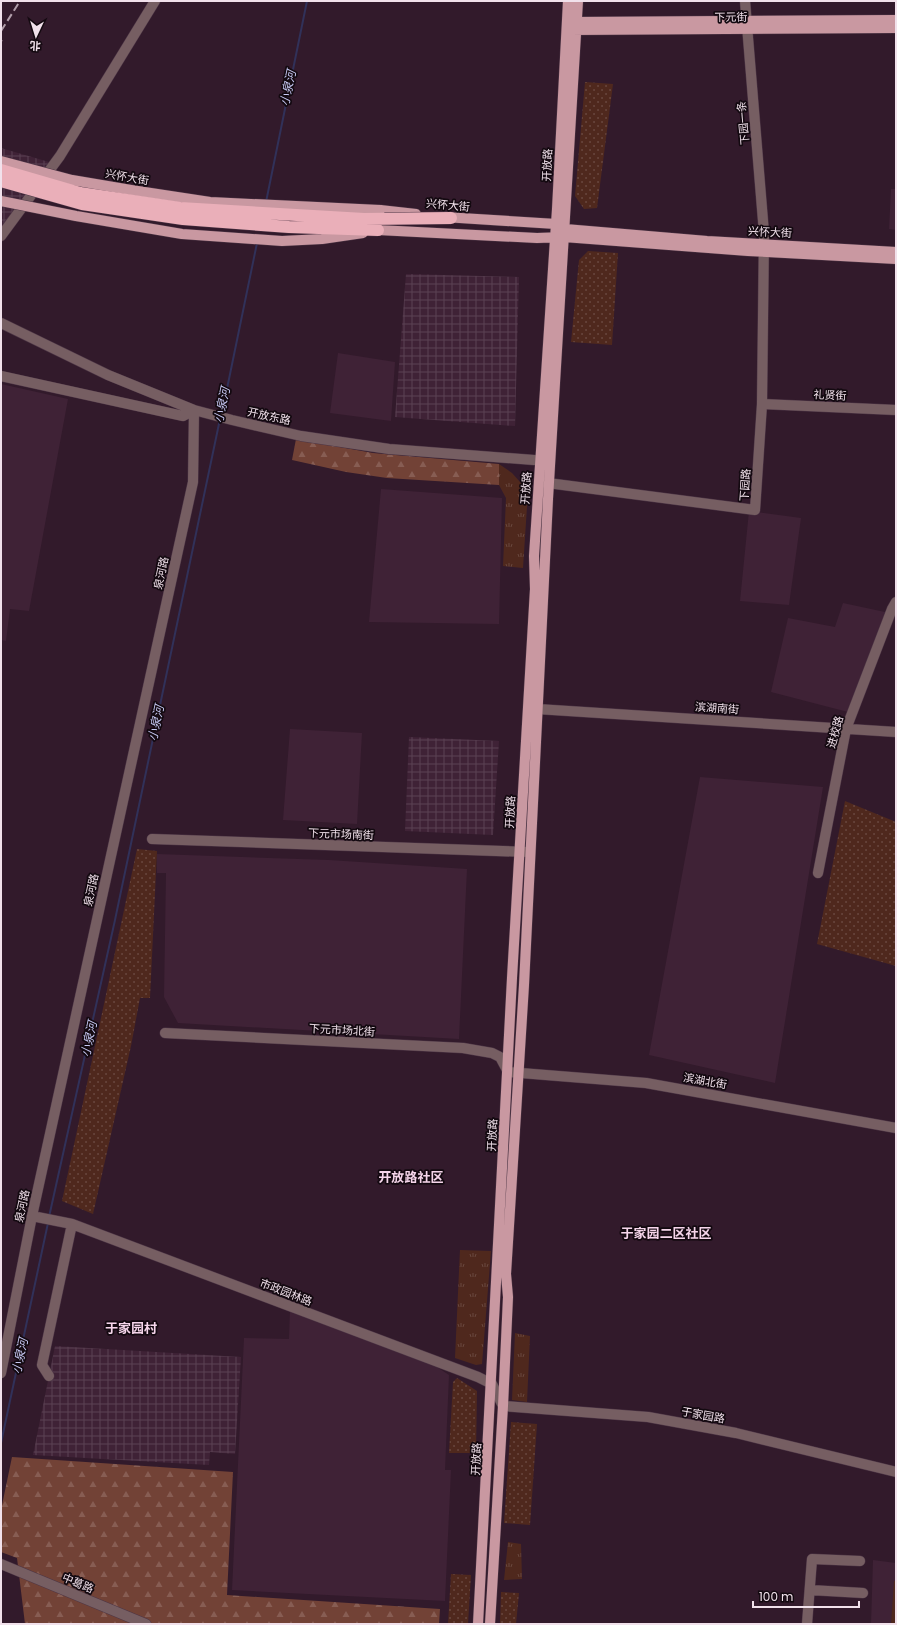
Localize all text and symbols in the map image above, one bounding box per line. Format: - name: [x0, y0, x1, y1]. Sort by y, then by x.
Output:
- street label: 下元街: [714, 9, 748, 25]
- north arrow: [16, 16, 56, 56]
- text: 北: [29, 38, 41, 54]
- water label: 小泉河: [275, 67, 300, 107]
- street label: 下园一条: [733, 100, 753, 146]
- street label: 开放路: [538, 148, 556, 182]
- street label: 兴怀大街: [104, 165, 150, 189]
- street label: 兴怀大街: [425, 195, 471, 215]
- street label: 兴怀大街: [748, 223, 792, 241]
- water label: 小泉河: [209, 384, 234, 424]
- street label: 礼贤街: [813, 386, 847, 404]
- street label: 开放东路: [246, 404, 292, 428]
- street label: 下园路: [736, 468, 754, 502]
- street label: 开放路: [517, 471, 535, 505]
- street label: 泉河路: [150, 555, 172, 591]
- street label: 滨湖南街: [694, 698, 740, 718]
- water label: 小泉河: [143, 702, 168, 742]
- street label: 进校路: [823, 714, 847, 750]
- street label: 开放路: [501, 795, 519, 829]
- street label: 下元市场南街: [308, 825, 374, 843]
- street label: 泉河路: [80, 872, 102, 908]
- water label: 小泉河: [76, 1018, 101, 1058]
- street label: 下元市场北街: [309, 1020, 375, 1040]
- street label: 滨湖北街: [682, 1069, 728, 1093]
- street label: 开放路: [483, 1118, 501, 1152]
- district label: 开放路社区: [378, 1168, 444, 1187]
- street label: 泉河路: [11, 1188, 33, 1224]
- district label: 于家园二区社区: [620, 1224, 712, 1243]
- street label: 市政园林路: [257, 1275, 315, 1309]
- district label: 于家园村: [105, 1319, 157, 1338]
- water label: 小泉河: [7, 1335, 32, 1375]
- street label: 于家园路: [680, 1403, 726, 1427]
- street label: 开放路: [467, 1442, 485, 1476]
- street label: 中葛路: [60, 1569, 96, 1597]
- scale bar: [753, 1583, 859, 1609]
- text: 100 m: [759, 1588, 793, 1605]

